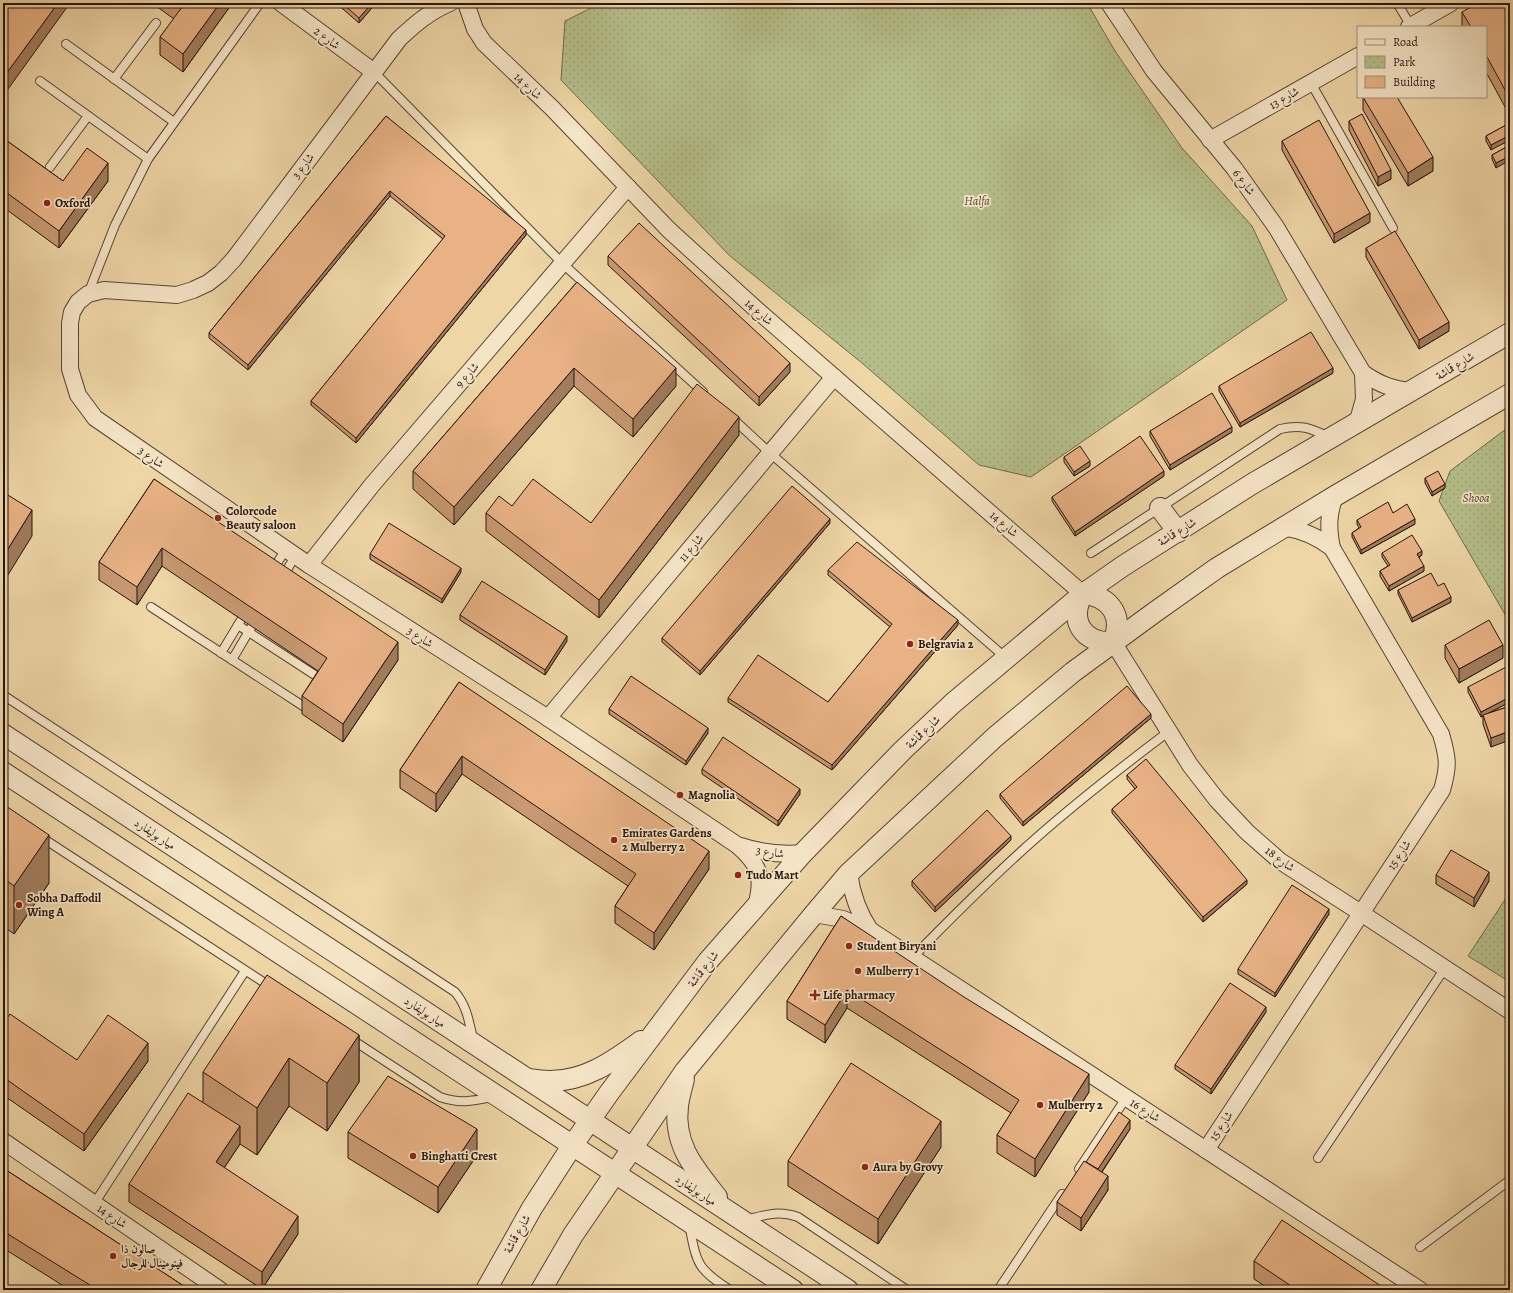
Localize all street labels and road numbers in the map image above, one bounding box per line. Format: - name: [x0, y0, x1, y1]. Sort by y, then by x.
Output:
- street label: شارع 2: [309, 23, 344, 56]
- street label: شارع 14: [509, 69, 546, 105]
- street label: شارع 13: [1266, 83, 1304, 116]
- street label: شارع 3: [288, 150, 320, 184]
- street label: شارع 6: [1227, 166, 1259, 200]
- street label: شارع 14: [739, 295, 777, 331]
- street label: شارع قماشة: [1433, 348, 1479, 386]
- street label: شارع 9: [452, 359, 485, 393]
- street label: شارع 3: [133, 442, 167, 474]
- street label: شارع 14: [984, 507, 1022, 543]
- street label: شارع قماشة: [1155, 514, 1201, 552]
- street label: شارع 11: [675, 531, 710, 567]
- street label: شارع 3: [402, 623, 436, 654]
- street label: شارع قماشة: [902, 712, 946, 754]
- street label: ميار بوليفارد: [131, 815, 179, 853]
- street label: شارع 15: [1383, 837, 1417, 875]
- street label: شارع 3: [754, 842, 785, 865]
- street label: شارع 18: [1260, 843, 1298, 878]
- street label: شارع قماشة: [684, 947, 725, 992]
- street label: ميار بوليفارد: [401, 993, 449, 1031]
- street label: شارع 16: [1125, 1094, 1163, 1128]
- street label: شارع 15: [1205, 1108, 1239, 1146]
- street label: ميار بوليفارد: [672, 1171, 720, 1209]
- street label: شارع 14: [92, 1200, 130, 1234]
- street label: شارع قماشة: [500, 1212, 537, 1258]

